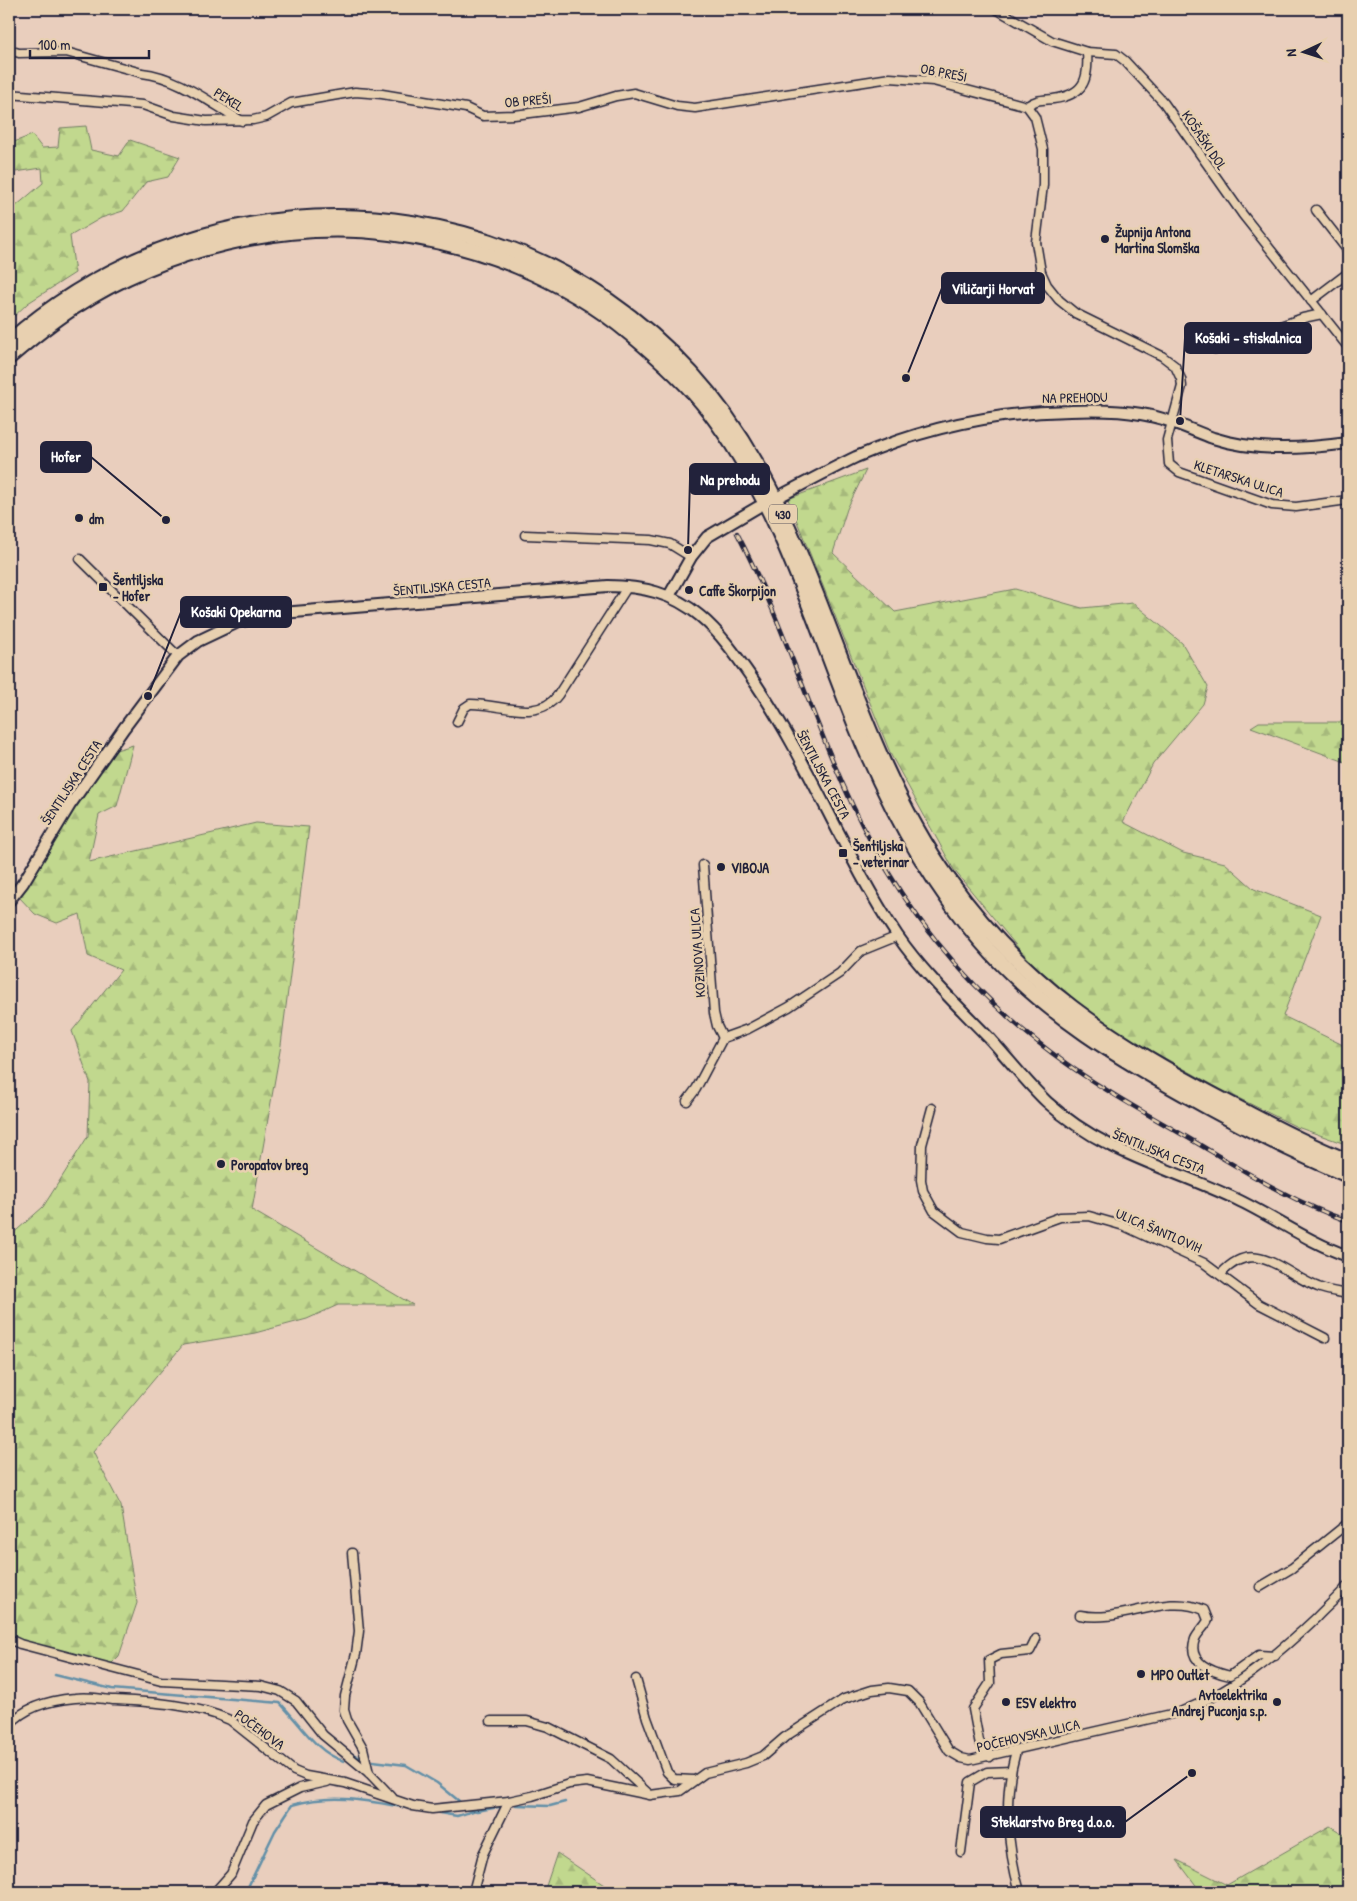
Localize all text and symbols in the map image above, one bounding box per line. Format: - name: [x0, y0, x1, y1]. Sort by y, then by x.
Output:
- scale bar: [30, 28, 149, 60]
- north arrow: [1280, 28, 1330, 78]
- text: 100 m: [38, 34, 71, 55]
- text: N: [1281, 48, 1300, 57]
- street label: OB PREŠI: [919, 58, 969, 86]
- street label: PEKEL: [211, 83, 247, 115]
- street label: OB PREŠI: [504, 88, 552, 112]
- street label: KOŠAŠKI DOL: [1178, 106, 1232, 174]
- place label: Župnija Antona Martina Slomška: [1115, 222, 1200, 257]
- marker: Župnija Antona Martina Slomška: [1099, 233, 1111, 245]
- callout: Viličarji Horvat: [942, 273, 1044, 303]
- text: Viličarji Horvat: [952, 278, 1035, 299]
- callout: Košaki - stiskalnica: [1185, 323, 1311, 353]
- text: Košaki - stiskalnica: [1195, 327, 1301, 348]
- street label: NA PREHODU: [1042, 387, 1108, 407]
- callout: Hofer: [41, 442, 91, 472]
- text: Hofer: [51, 446, 81, 467]
- street label: KLETARSKA ULICA: [1192, 455, 1286, 501]
- callout: Na prehodu: [690, 464, 769, 494]
- text: Na prehodu: [700, 469, 761, 491]
- road number: 430: [769, 504, 797, 524]
- place label: dm: [89, 509, 104, 528]
- marker: dm: [73, 512, 85, 524]
- place label: Šentiljska - Hofer: [113, 570, 163, 605]
- street label: ŠENTILJSKA CESTA: [392, 572, 492, 600]
- marker: Šentiljska - Hofer: [97, 581, 109, 593]
- place label: Caffe Škorpijon: [699, 581, 776, 602]
- marker: Caffe Škorpijon: [683, 584, 695, 596]
- callout: Košaki Opekarna: [181, 597, 291, 627]
- text: Košaki Opekarna: [191, 601, 281, 623]
- street label: ŠENTILJSKA CESTA: [793, 726, 855, 822]
- street label: ŠENTILJSKA CESTA: [36, 736, 106, 828]
- place label: Šentiljska - veterinar: [853, 836, 910, 871]
- marker: Šentiljska - veterinar: [837, 847, 849, 859]
- place label: VIBOJA: [731, 858, 769, 877]
- marker: VIBOJA: [715, 861, 727, 873]
- street label: KOZINOVA ULICA: [684, 908, 710, 998]
- street label: ŠENTILJSKA CESTA: [1110, 1124, 1208, 1178]
- place label: Poropatov breg: [231, 1155, 308, 1176]
- marker: Poropatov breg: [215, 1158, 227, 1170]
- street label: ULICA ŠANTLOVIH: [1113, 1203, 1205, 1257]
- place label: MPO Outlet: [1151, 1665, 1211, 1684]
- marker: MPO Outlet: [1135, 1668, 1147, 1680]
- place label: Avtoelektrika Andrej Puconja s.p.: [1172, 1685, 1268, 1722]
- place label: ESV elektro: [1016, 1693, 1077, 1712]
- marker: ESV elektro: [1000, 1696, 1012, 1708]
- marker: Avtoelektrika Andrej Puconja s.p.: [1271, 1696, 1283, 1708]
- street label: POČEHOVA: [231, 1704, 289, 1754]
- street label: POČEHOVSKA ULICA: [975, 1714, 1081, 1756]
- callout: Steklarstvo Breg d.o.o.: [981, 1807, 1125, 1837]
- text: Steklarstvo Breg d.o.o.: [991, 1811, 1115, 1833]

